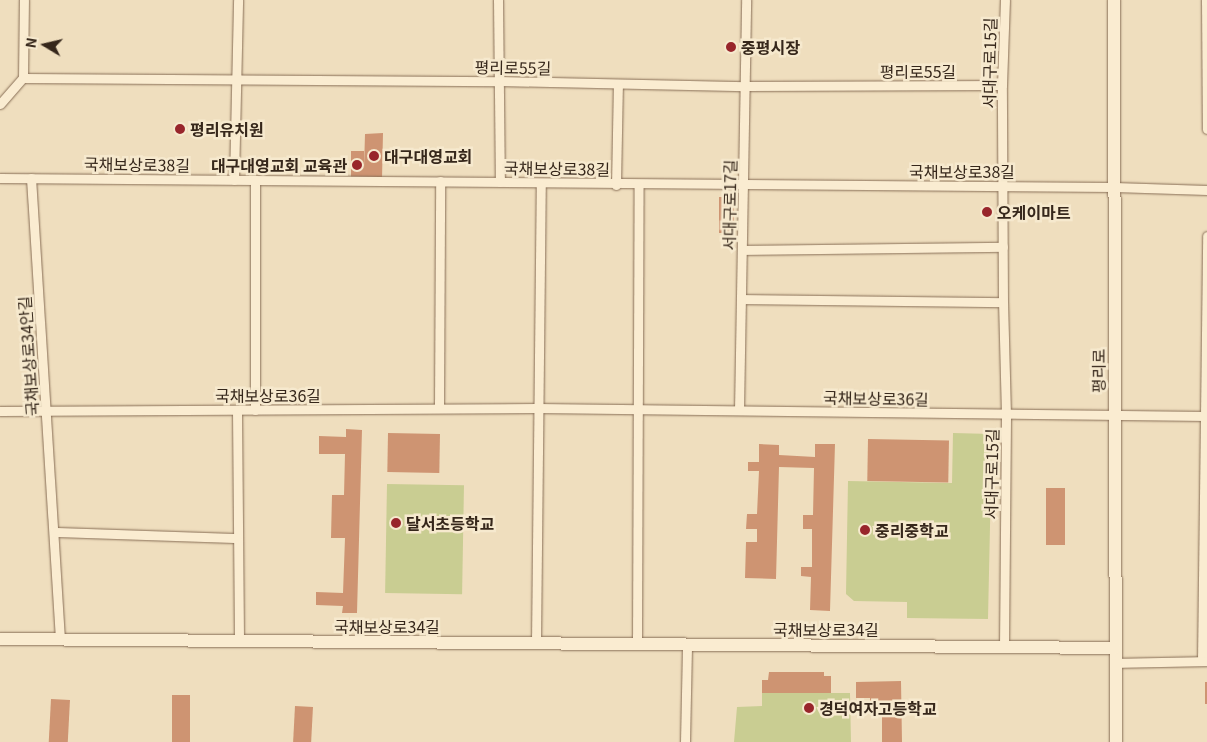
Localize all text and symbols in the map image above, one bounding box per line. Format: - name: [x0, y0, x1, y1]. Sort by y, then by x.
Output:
- street label: 서대구로15길: [979, 17, 999, 109]
- north arrow: [20, 20, 70, 70]
- text: N: [19, 36, 41, 49]
- place label: 중평시장: [741, 37, 800, 57]
- marker: 중평시장: [725, 41, 737, 53]
- street label: 평리로55길: [475, 57, 551, 77]
- street label: 평리로55길: [880, 61, 956, 81]
- place label: 평리유치원: [190, 119, 264, 139]
- marker: 평리유치원: [174, 123, 186, 135]
- place label: 대구대영교회: [384, 146, 472, 166]
- marker: 대구대영교회: [368, 150, 380, 162]
- street label: 국채보상로38길: [84, 153, 190, 175]
- place label: 대구대영교회 교육관: [211, 155, 347, 175]
- street label: 국채보상로38길: [504, 157, 610, 179]
- marker: 대구대영교회 교육관: [351, 159, 363, 171]
- street label: 서대구로17길: [719, 159, 739, 251]
- street label: 국채보상로38길: [909, 161, 1015, 181]
- place label: 오케이마트: [997, 202, 1071, 222]
- marker: 오케이마트: [981, 206, 993, 218]
- street label: 국채보상로34안길: [14, 295, 42, 417]
- street label: 평리로: [1088, 349, 1108, 393]
- street label: 국채보상로36길: [215, 385, 321, 405]
- street label: 국채보상로36길: [823, 387, 929, 409]
- street label: 서대구로15길: [981, 428, 1001, 520]
- place label: 달서초등학교: [406, 513, 494, 533]
- marker: 달서초등학교: [390, 517, 402, 529]
- place label: 중리중학교: [875, 520, 949, 540]
- marker: 중리중학교: [859, 524, 871, 536]
- street label: 국채보상로34길: [334, 616, 440, 636]
- street label: 국채보상로34길: [773, 619, 879, 639]
- place label: 경덕여자고등학교: [819, 698, 937, 718]
- marker: 경덕여자고등학교: [803, 702, 815, 714]

